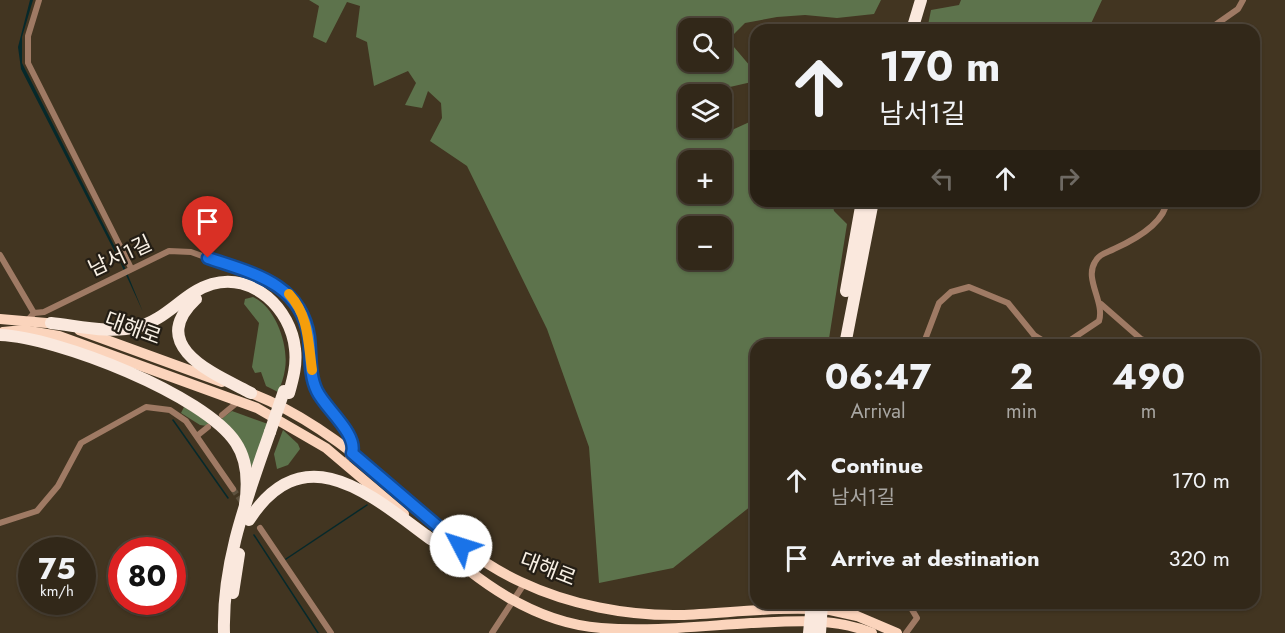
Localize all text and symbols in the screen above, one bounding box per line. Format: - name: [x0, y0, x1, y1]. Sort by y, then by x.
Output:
- map controls: [678, 18, 732, 270]
- button: search: [678, 18, 732, 72]
- text: 170 m: [879, 36, 1001, 97]
- icon: ahead: [780, 48, 858, 126]
- button: layers: [678, 84, 732, 138]
- text: 남서1길: [879, 94, 966, 133]
- button: +: [678, 150, 732, 204]
- icon: left: [926, 162, 959, 195]
- icon: ahead: [989, 162, 1022, 195]
- icon: right: [1052, 162, 1085, 195]
- pin: [182, 196, 233, 258]
- icon: arrive: [191, 205, 224, 238]
- button: −: [678, 216, 732, 270]
- street label: 남서1길: [83, 228, 157, 284]
- street label: 대해로: [101, 304, 165, 352]
- text: 06:47: [825, 350, 931, 402]
- text: 2: [1010, 350, 1033, 402]
- text: 490: [1112, 350, 1185, 402]
- text: Arrival: [850, 397, 906, 426]
- text: min: [1006, 397, 1037, 426]
- text: m: [1141, 397, 1156, 426]
- text: Continue: [831, 449, 923, 481]
- icon: ahead: [780, 464, 813, 497]
- text: 170 m: [1172, 464, 1230, 496]
- text: 남서1길: [831, 483, 895, 512]
- position arrow: [429, 514, 493, 578]
- speed limit sign: 80: [108, 537, 186, 615]
- icon: arrive: [780, 542, 813, 575]
- text: Arrive at destination: [831, 542, 1040, 574]
- text: 320 m: [1169, 542, 1230, 574]
- street label: 대해로: [516, 545, 580, 593]
- text: 75: [38, 547, 76, 590]
- text: km/h: [40, 580, 74, 602]

